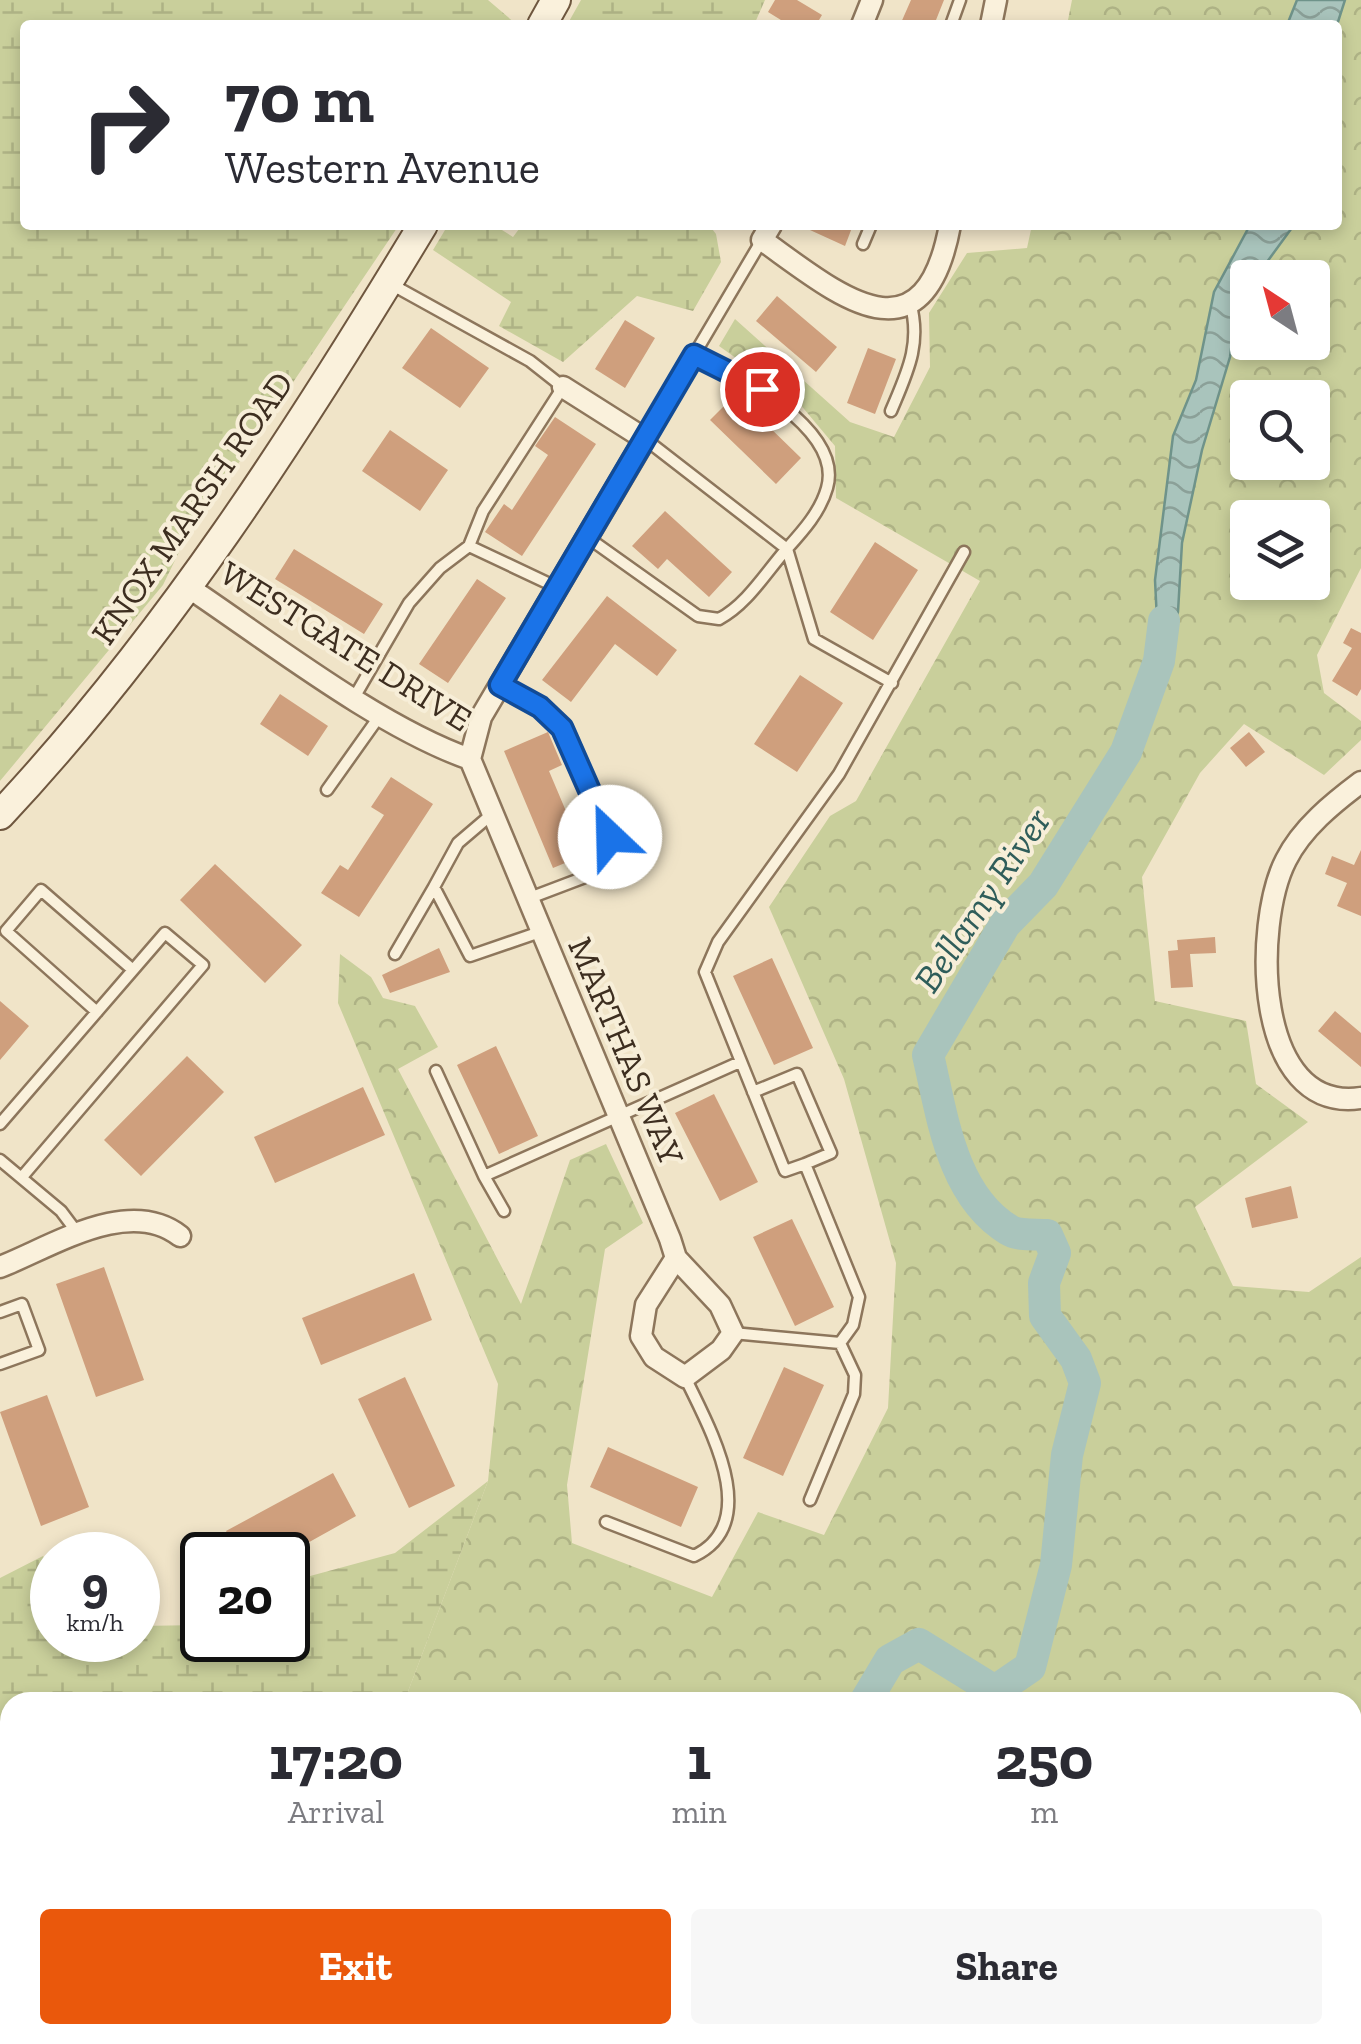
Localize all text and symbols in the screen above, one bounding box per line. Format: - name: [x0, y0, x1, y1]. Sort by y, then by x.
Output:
- text: 70 m: [225, 56, 374, 140]
- icon: right: [60, 60, 190, 190]
- text: Western Avenue: [225, 141, 540, 195]
- north arrow: [1230, 260, 1330, 360]
- map controls: [1230, 260, 1330, 600]
- pin: [720, 347, 805, 432]
- icon: arrive: [735, 362, 790, 417]
- street label: KNOX MARSH ROAD: [82, 364, 302, 652]
- button: search: [1230, 380, 1330, 480]
- button: layers: [1230, 500, 1330, 600]
- street label: WESTGATE DRIVE: [212, 552, 480, 740]
- position arrow: [558, 785, 662, 889]
- water label: Bellamy River: [904, 799, 1061, 1000]
- street label: MARTHAS WAY: [559, 931, 693, 1172]
- speed limit sign: 20: [180, 1532, 310, 1662]
- text: 9: [82, 1555, 108, 1615]
- text: km/h: [66, 1607, 124, 1637]
- text: 17:20: [269, 1722, 403, 1794]
- text: 1: [687, 1722, 711, 1794]
- text: 250: [995, 1722, 1093, 1794]
- text: Arrival: [288, 1793, 384, 1831]
- text: min: [672, 1793, 727, 1831]
- text: m: [1030, 1793, 1058, 1831]
- button: Exit: [40, 1909, 671, 2024]
- button: Share: [691, 1909, 1322, 2024]

